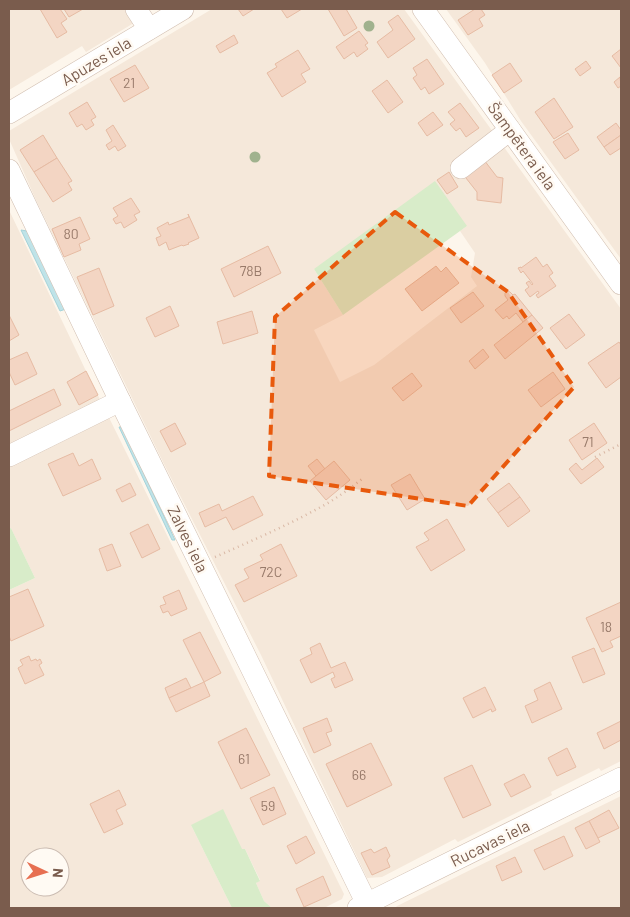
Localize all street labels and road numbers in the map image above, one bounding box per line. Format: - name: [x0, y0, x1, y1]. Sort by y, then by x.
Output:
- street label: Apuzes iela: [57, 32, 134, 89]
- street label: Šampētera iela: [484, 98, 561, 193]
- street label: Zalves iela: [164, 502, 213, 575]
- street label: Rucavas iela: [447, 815, 532, 870]

